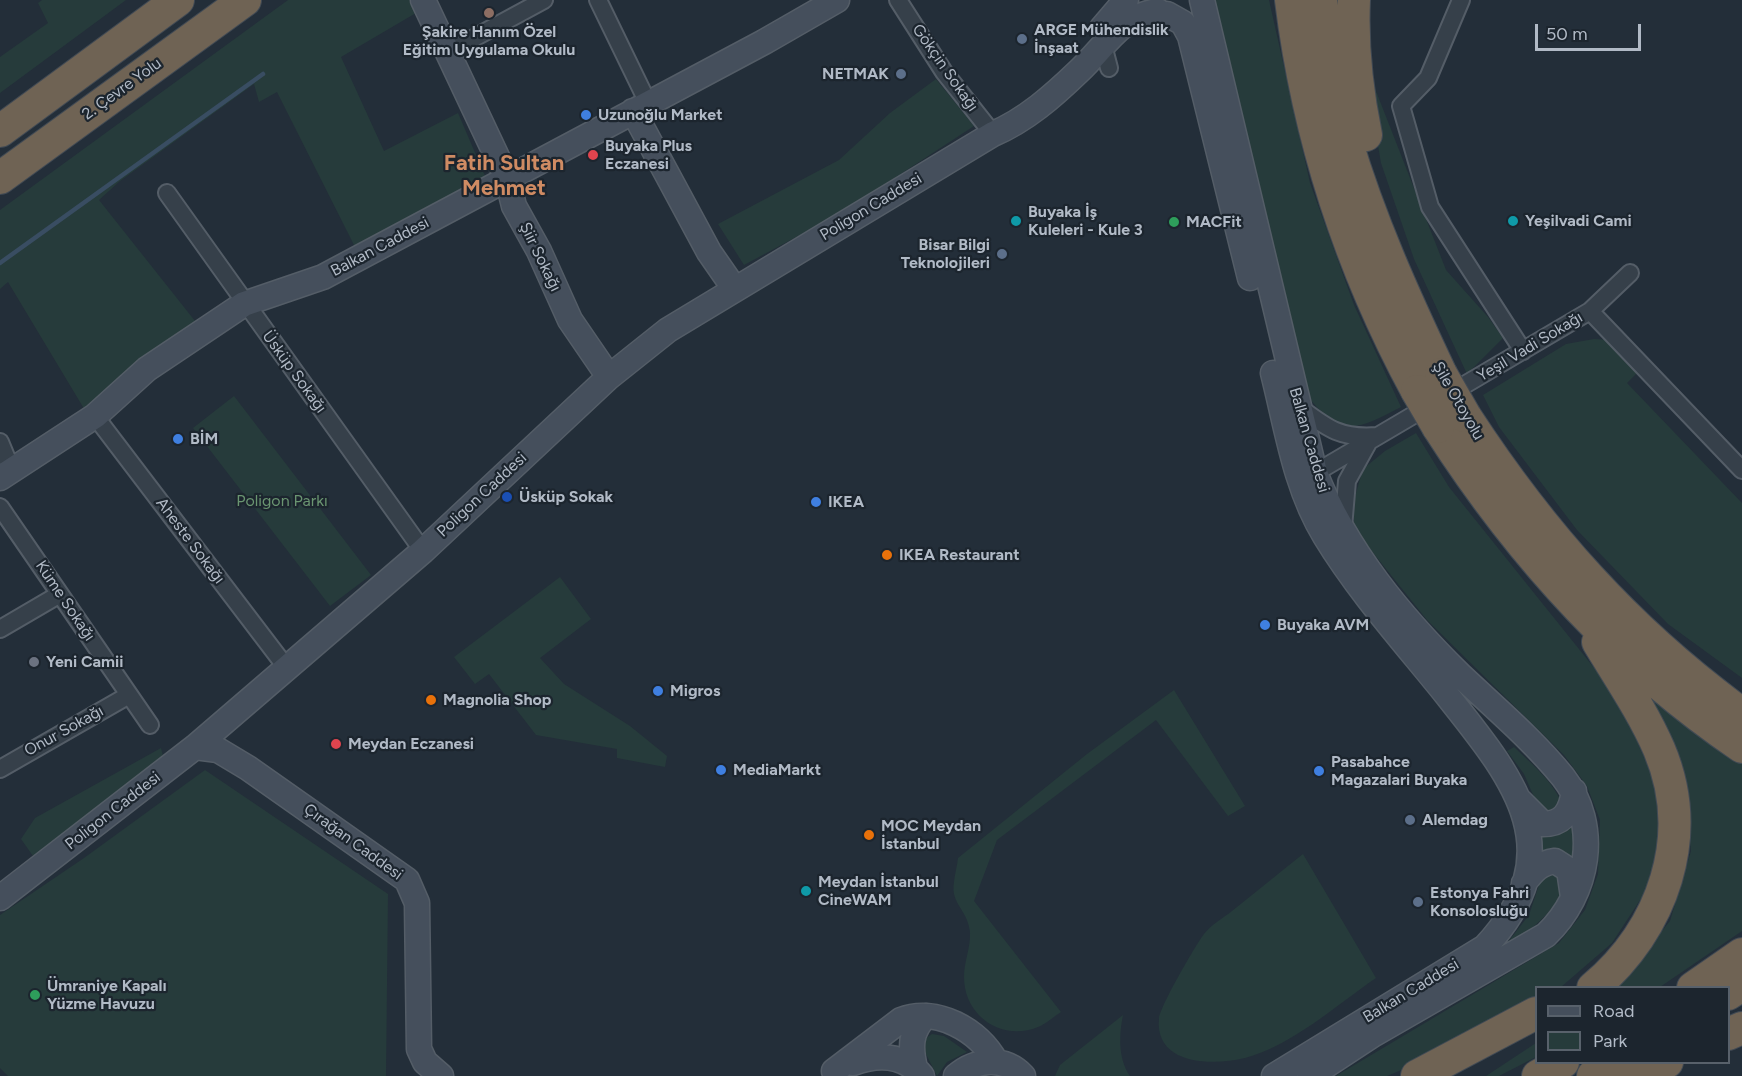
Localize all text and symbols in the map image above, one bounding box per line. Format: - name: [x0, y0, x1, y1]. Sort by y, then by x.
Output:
- marker: Şakire Hanım Özel Eğitim Uygulama Okulu: [482, 6, 496, 20]
- scale bar: [1538, 12, 1644, 50]
- place label: ARGE Mühendislik İnşaat: [1034, 20, 1169, 58]
- street label: Gökçin Sokağı: [908, 21, 982, 115]
- place label: Şakire Hanım Özel Eğitim Uygulama Okulu: [403, 22, 575, 60]
- text: 50 m: [1546, 23, 1588, 45]
- marker: ARGE Mühendislik İnşaat: [1015, 32, 1029, 46]
- street label: 2. Çevre Yolu: [79, 54, 165, 124]
- place label: NETMAK: [822, 64, 889, 84]
- marker: NETMAK: [894, 67, 908, 81]
- place label: Uzunoğlu Market: [598, 105, 723, 125]
- marker: Uzunoğlu Market: [579, 108, 593, 122]
- place label: Buyaka Plus Eczanesi: [605, 136, 692, 174]
- marker: Buyaka Plus Eczanesi: [586, 148, 600, 162]
- district label: Fatih Sultan Mehmet: [444, 151, 564, 202]
- street label: Poligon Caddesi: [817, 169, 925, 245]
- place label: Buyaka İş Kuleleri - Kule 3: [1028, 202, 1143, 240]
- place label: Yeşilvadi Cami: [1525, 211, 1632, 231]
- place label: MACFit: [1186, 212, 1242, 232]
- street label: Balkan Caddesi: [328, 213, 432, 281]
- marker: Buyaka İş Kuleleri - Kule 3: [1009, 214, 1023, 228]
- marker: Yeşilvadi Cami: [1506, 214, 1520, 228]
- marker: MACFit: [1167, 215, 1181, 229]
- street label: Şiir Sokağı: [515, 219, 565, 295]
- place label: Bisar Bilgi Teknolojileri: [901, 235, 990, 273]
- marker: Bisar Bilgi Teknolojileri: [995, 247, 1009, 261]
- street label: Yeşil Vadi Sokağı: [1474, 308, 1586, 386]
- street label: Üsküp Sokağı: [258, 327, 330, 417]
- street label: Şile Otoyolu: [1428, 358, 1488, 444]
- street label: Balkan Caddesi: [1285, 385, 1333, 495]
- place label: BİM: [190, 429, 218, 449]
- marker: BİM: [171, 432, 185, 446]
- street label: Poligon Caddesi: [433, 449, 531, 541]
- place label: Üsküp Sokak: [519, 487, 613, 507]
- marker: Üsküp Sokak: [500, 490, 514, 504]
- park label: Poligon Parkı: [236, 491, 328, 511]
- place label: IKEA: [828, 492, 864, 512]
- street label: Aheste Sokağı: [151, 494, 229, 588]
- marker: IKEA: [809, 495, 823, 509]
- place label: IKEA Restaurant: [899, 545, 1020, 565]
- marker: IKEA Restaurant: [880, 548, 894, 562]
- street label: Küme Sokağı: [31, 557, 99, 645]
- place label: Buyaka AVM: [1277, 615, 1369, 635]
- marker: Buyaka AVM: [1258, 618, 1272, 632]
- place label: Yeni Camii: [46, 652, 123, 672]
- marker: Yeni Camii: [27, 655, 41, 669]
- place label: Migros: [670, 681, 720, 701]
- marker: Migros: [651, 684, 665, 698]
- place label: Magnolia Shop: [443, 690, 551, 710]
- marker: Magnolia Shop: [424, 693, 438, 707]
- street label: Onur Sokağı: [21, 701, 107, 761]
- place label: Meydan Eczanesi: [348, 734, 474, 754]
- marker: Meydan Eczanesi: [329, 737, 343, 751]
- place label: Pasabahce Magazalari Buyaka: [1331, 752, 1467, 790]
- place label: MediaMarkt: [733, 760, 821, 780]
- marker: MediaMarkt: [714, 763, 728, 777]
- marker: Pasabahce Magazalari Buyaka: [1312, 764, 1326, 778]
- street label: Poligon Caddesi: [62, 768, 164, 854]
- street label: Çırağan Caddesi: [300, 800, 406, 884]
- place label: Alemdag: [1422, 810, 1488, 830]
- marker: Alemdag: [1403, 813, 1417, 827]
- place label: MOC Meydan İstanbul: [881, 816, 981, 854]
- marker: MOC Meydan İstanbul: [862, 828, 876, 842]
- place label: Meydan İstanbul CineWAM: [818, 872, 939, 910]
- place label: Estonya Fahri Konsolosluğu: [1430, 883, 1529, 921]
- marker: Meydan İstanbul CineWAM: [799, 884, 813, 898]
- marker: Estonya Fahri Konsolosluğu: [1411, 895, 1425, 909]
- street label: Balkan Caddesi: [1360, 955, 1462, 1027]
- place label: Ümraniye Kapalı Yüzme Havuzu: [47, 976, 167, 1014]
- legend: [1535, 986, 1730, 1064]
- marker: Ümraniye Kapalı Yüzme Havuzu: [28, 988, 42, 1002]
- text: Road: [1593, 1000, 1634, 1022]
- text: Park: [1593, 1030, 1627, 1052]

